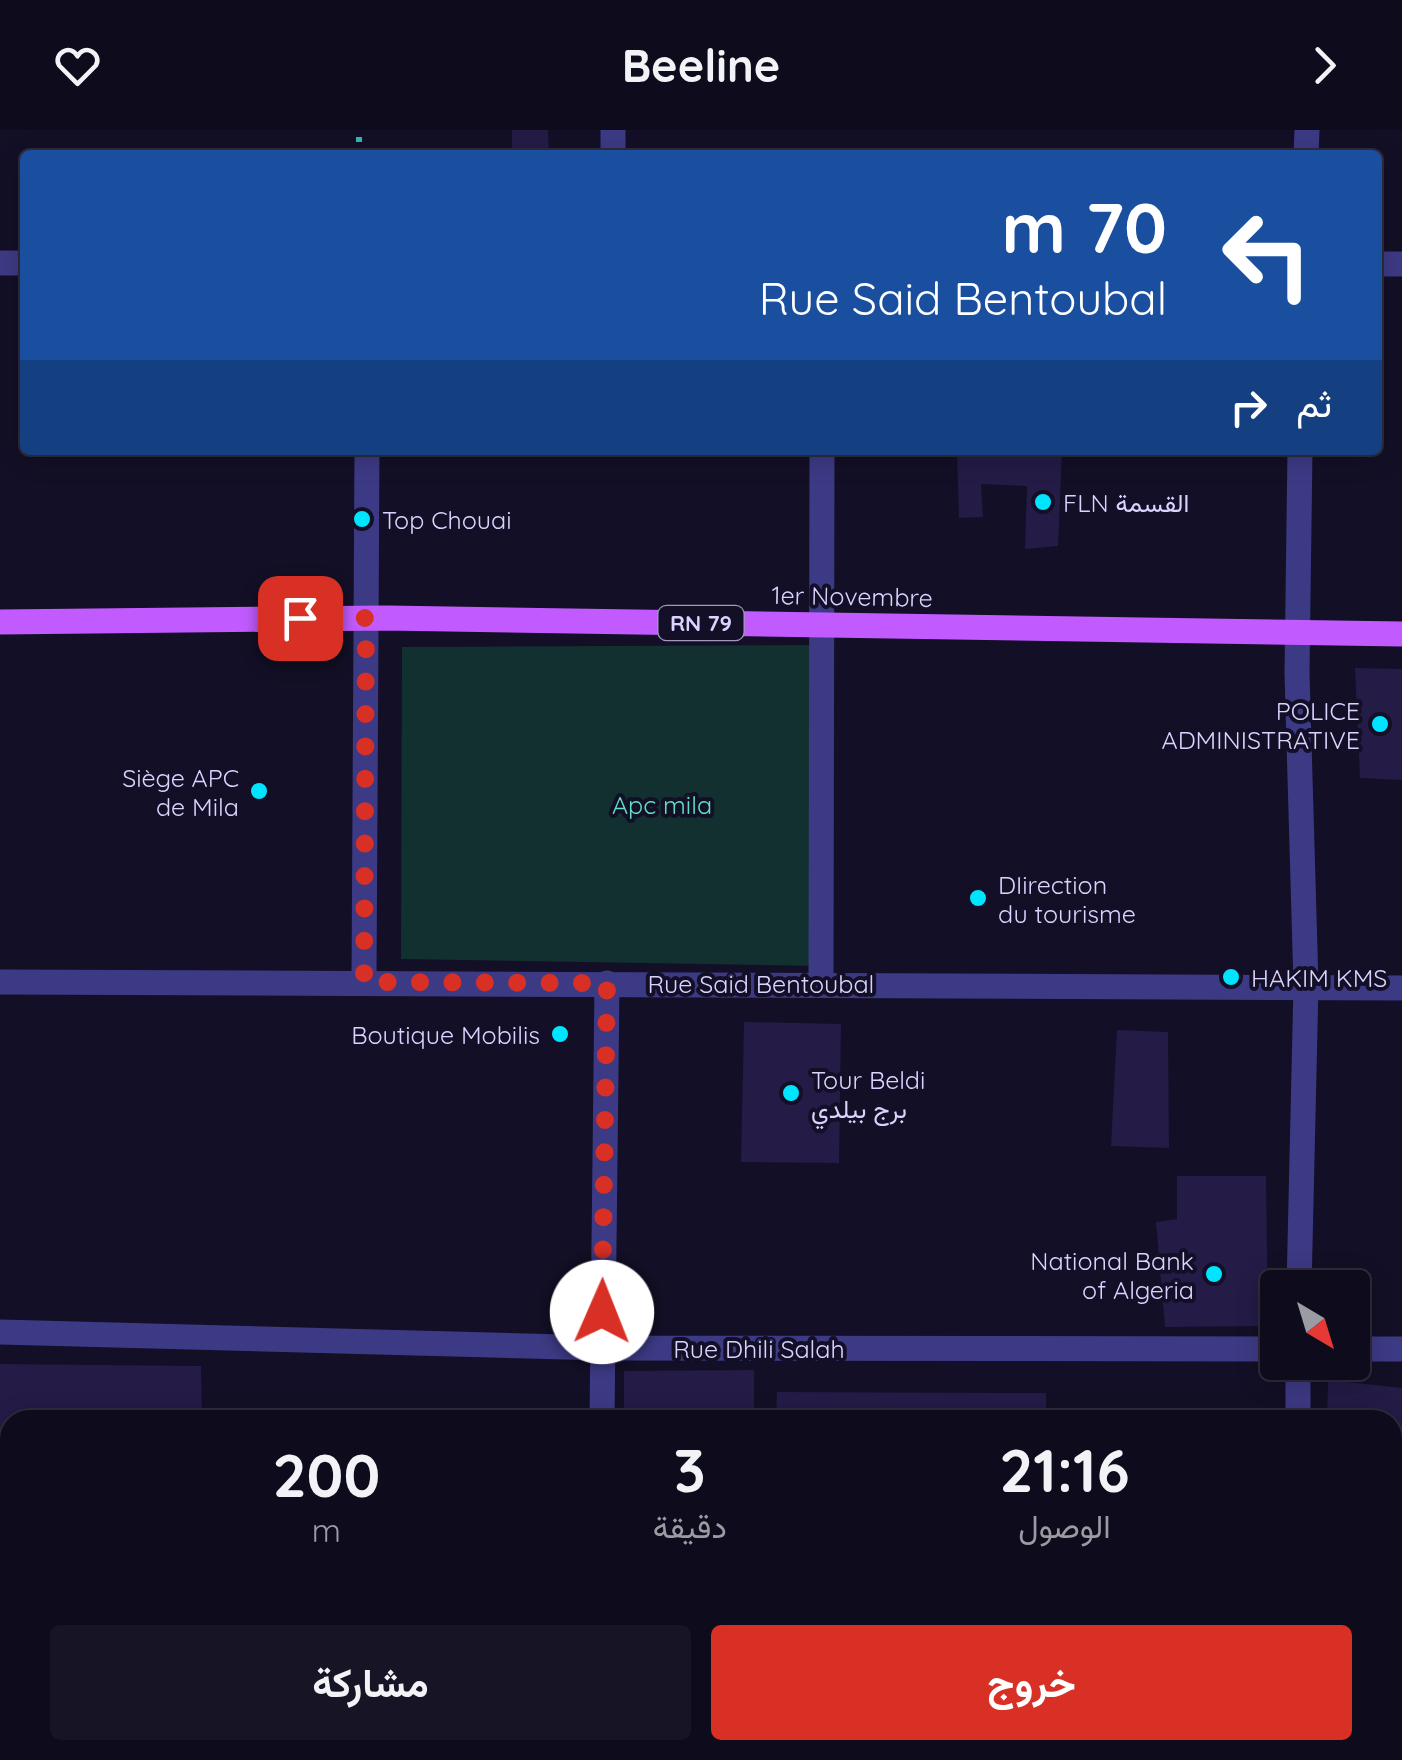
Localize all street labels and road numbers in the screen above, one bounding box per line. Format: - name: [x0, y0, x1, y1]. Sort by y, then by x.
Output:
- street label: 1er Novembre: [771, 579, 933, 613]
- road number: RN 79: [658, 606, 744, 640]
- street label: Rue Said Bentoubal: [648, 968, 874, 999]
- street label: Rue Dhili Salah: [673, 1333, 845, 1364]

